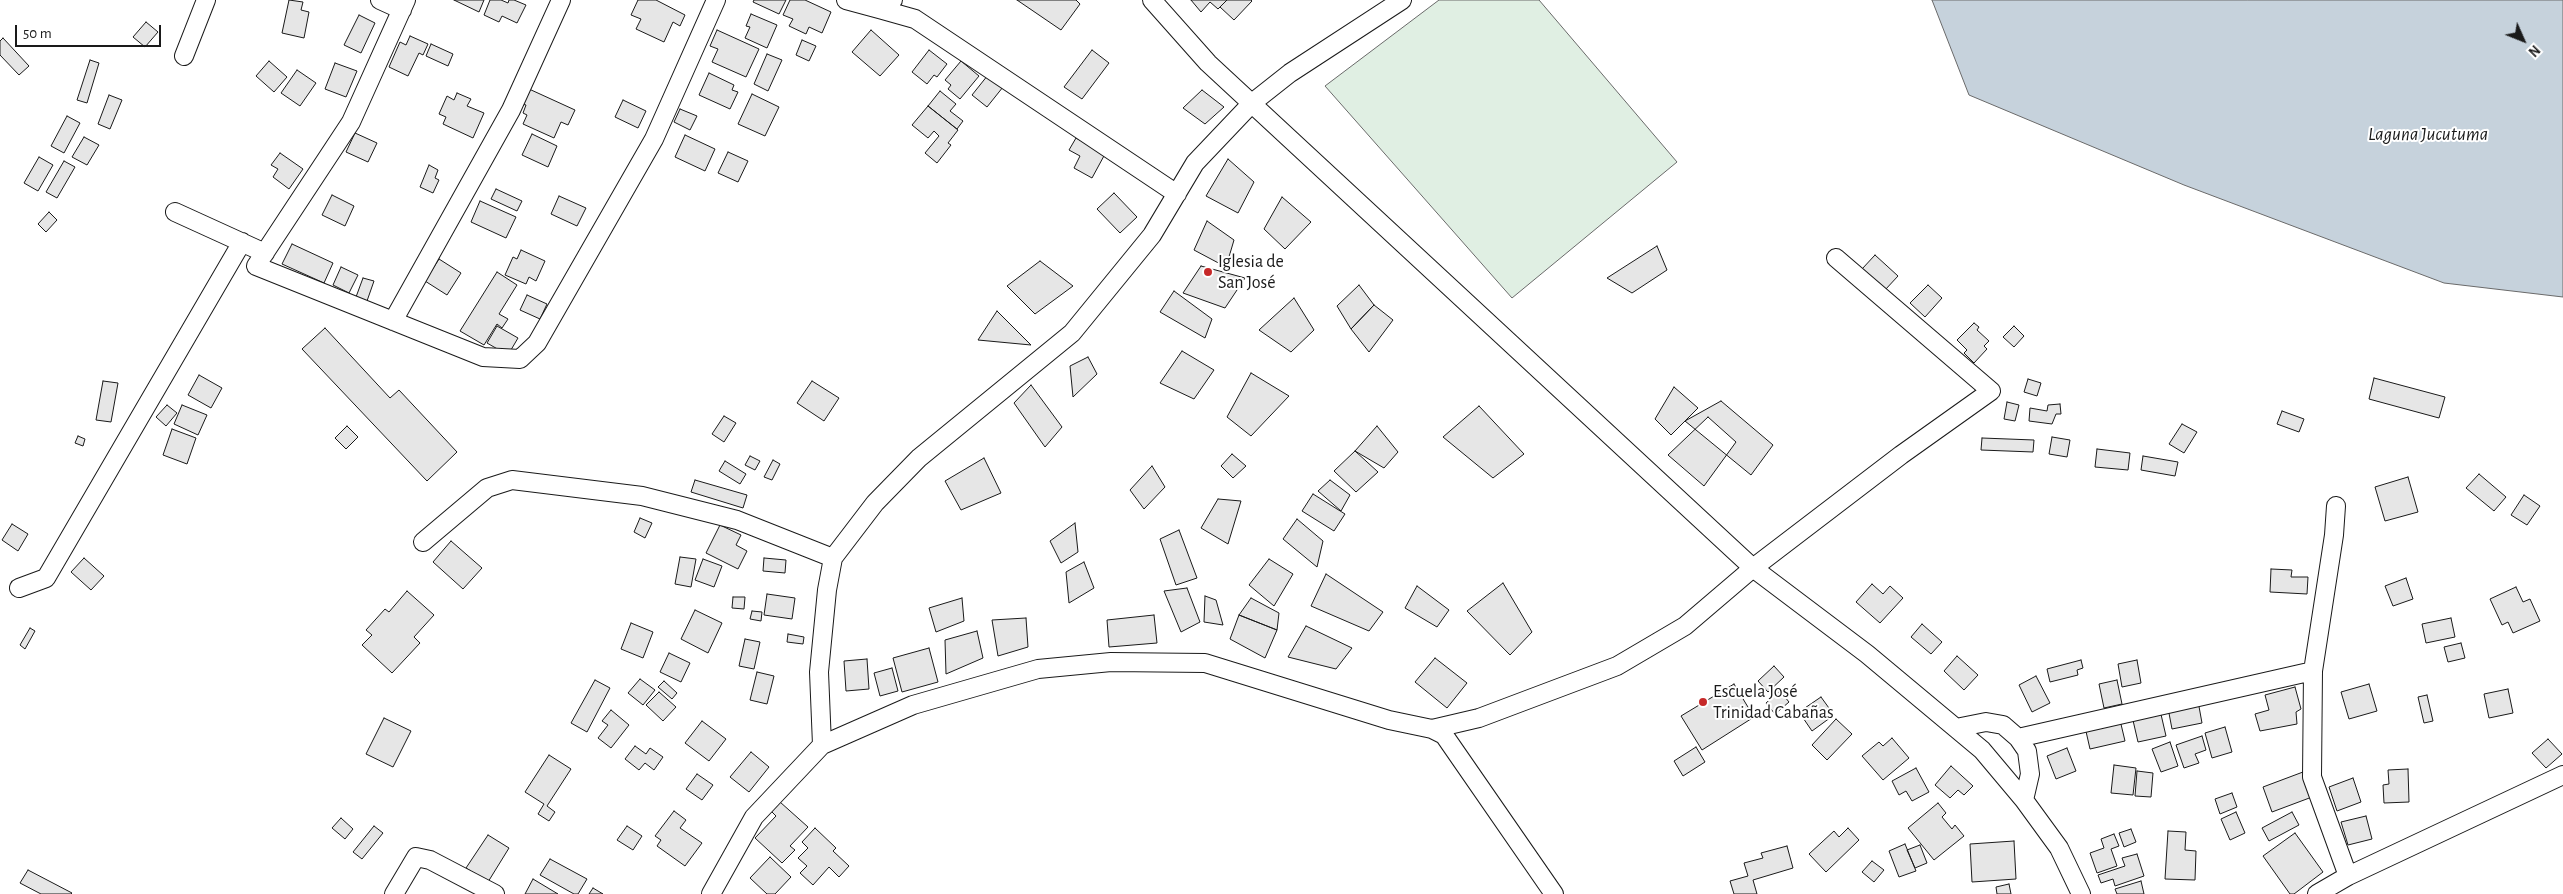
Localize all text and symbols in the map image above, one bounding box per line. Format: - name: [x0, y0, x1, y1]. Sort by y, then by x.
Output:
- scale bar: [18, 15, 164, 47]
- north arrow: [2498, 15, 2548, 65]
- text: 50 m: [23, 26, 52, 41]
- text: N: [2525, 42, 2542, 59]
- water label: Laguna Jucutuma: [2368, 123, 2488, 145]
- place label: Iglesia de San José: [1218, 251, 1284, 294]
- marker: Iglesia de San José: [1202, 266, 1214, 278]
- place label: Escuela José Trinidad Cabañas: [1713, 681, 1834, 724]
- marker: Escuela José Trinidad Cabañas: [1697, 696, 1709, 708]

